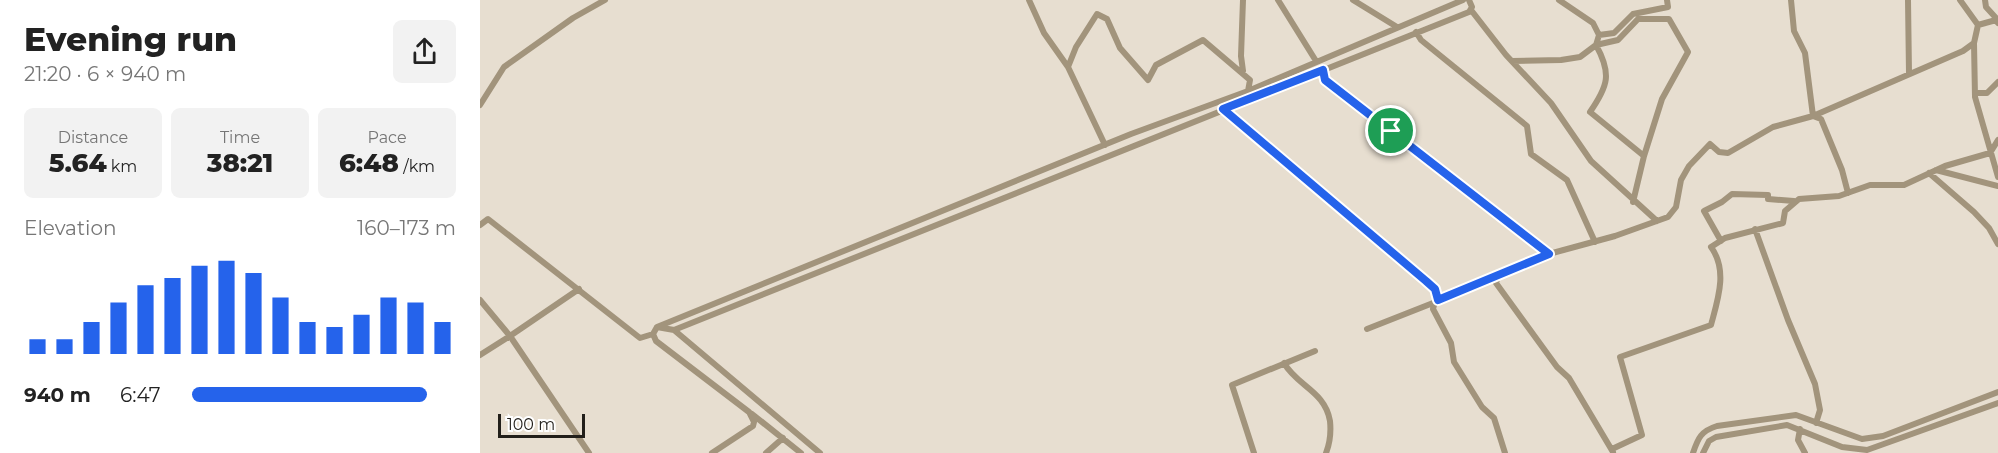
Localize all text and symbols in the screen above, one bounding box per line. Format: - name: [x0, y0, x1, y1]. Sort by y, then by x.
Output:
- text: Evening run: [24, 19, 237, 59]
- button: share: [393, 20, 456, 83]
- text: 21:20 · 6 × 940 m: [24, 62, 186, 86]
- pin: [1365, 105, 1416, 156]
- icon: arrive: [1374, 114, 1407, 147]
- text: Distance: [58, 128, 128, 147]
- text: Time: [220, 128, 260, 147]
- text: Pace: [367, 128, 407, 147]
- text: 5.64: [49, 147, 107, 179]
- text: 38:21: [207, 147, 273, 179]
- text: 6:48: [339, 147, 399, 179]
- text: km: [107, 157, 137, 176]
- text: /km: [399, 157, 435, 176]
- text: Elevation: [24, 216, 116, 240]
- text: 160–173 m: [357, 216, 456, 240]
- text: 940 m: [24, 383, 91, 407]
- text: 6:47: [120, 383, 160, 407]
- scale bar: [498, 411, 585, 438]
- text: 100 m: [507, 415, 555, 434]

